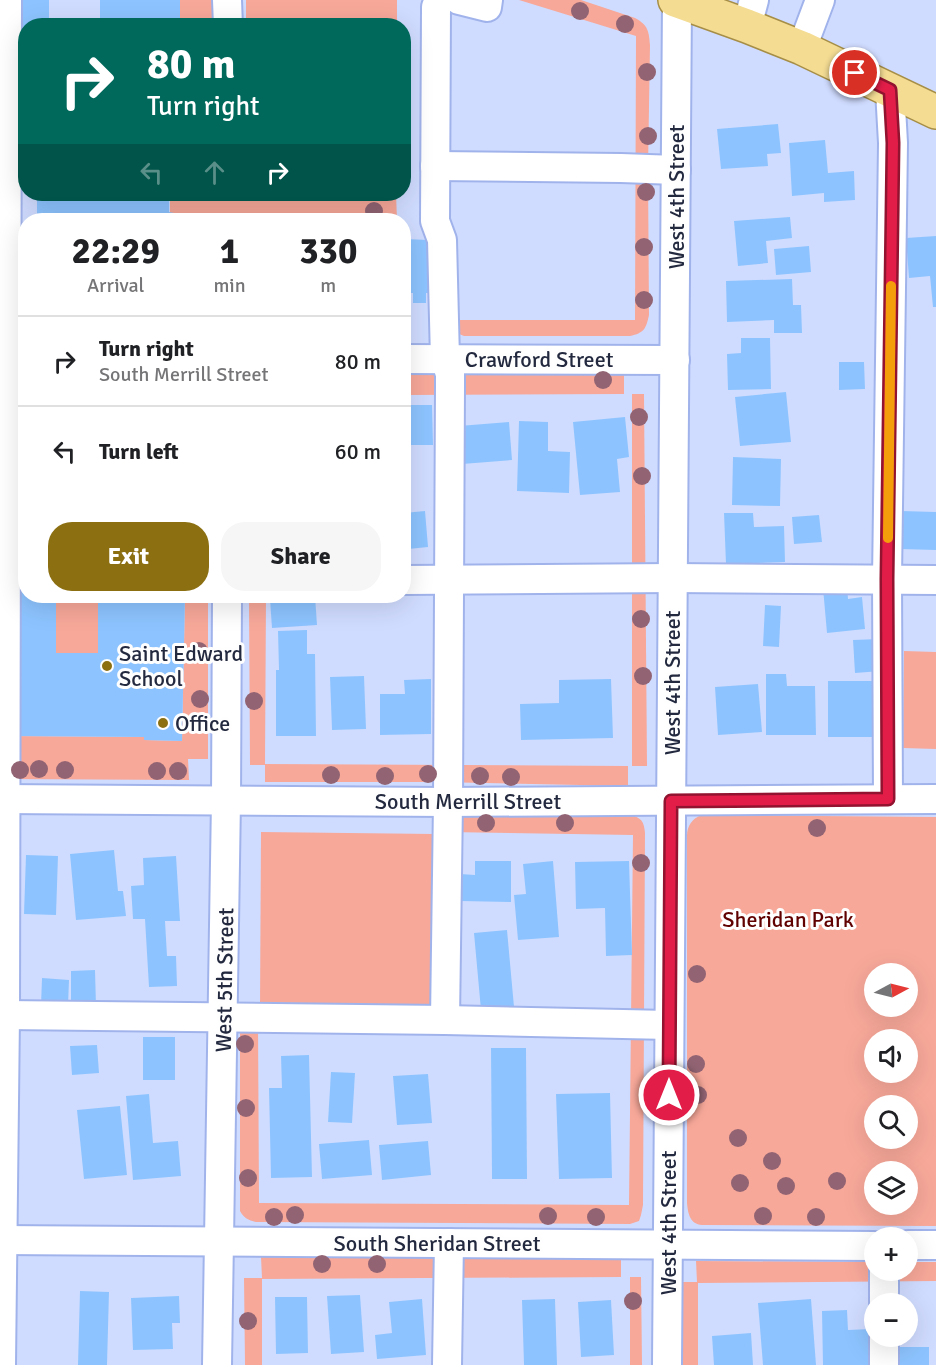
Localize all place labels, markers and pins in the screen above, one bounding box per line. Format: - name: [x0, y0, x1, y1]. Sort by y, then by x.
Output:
- pin: [829, 47, 880, 98]
- place label: Saint Edward School: [119, 640, 243, 692]
- marker: Saint Edward School: [100, 659, 114, 673]
- place label: Office: [175, 710, 230, 737]
- marker: Office: [156, 716, 170, 730]

